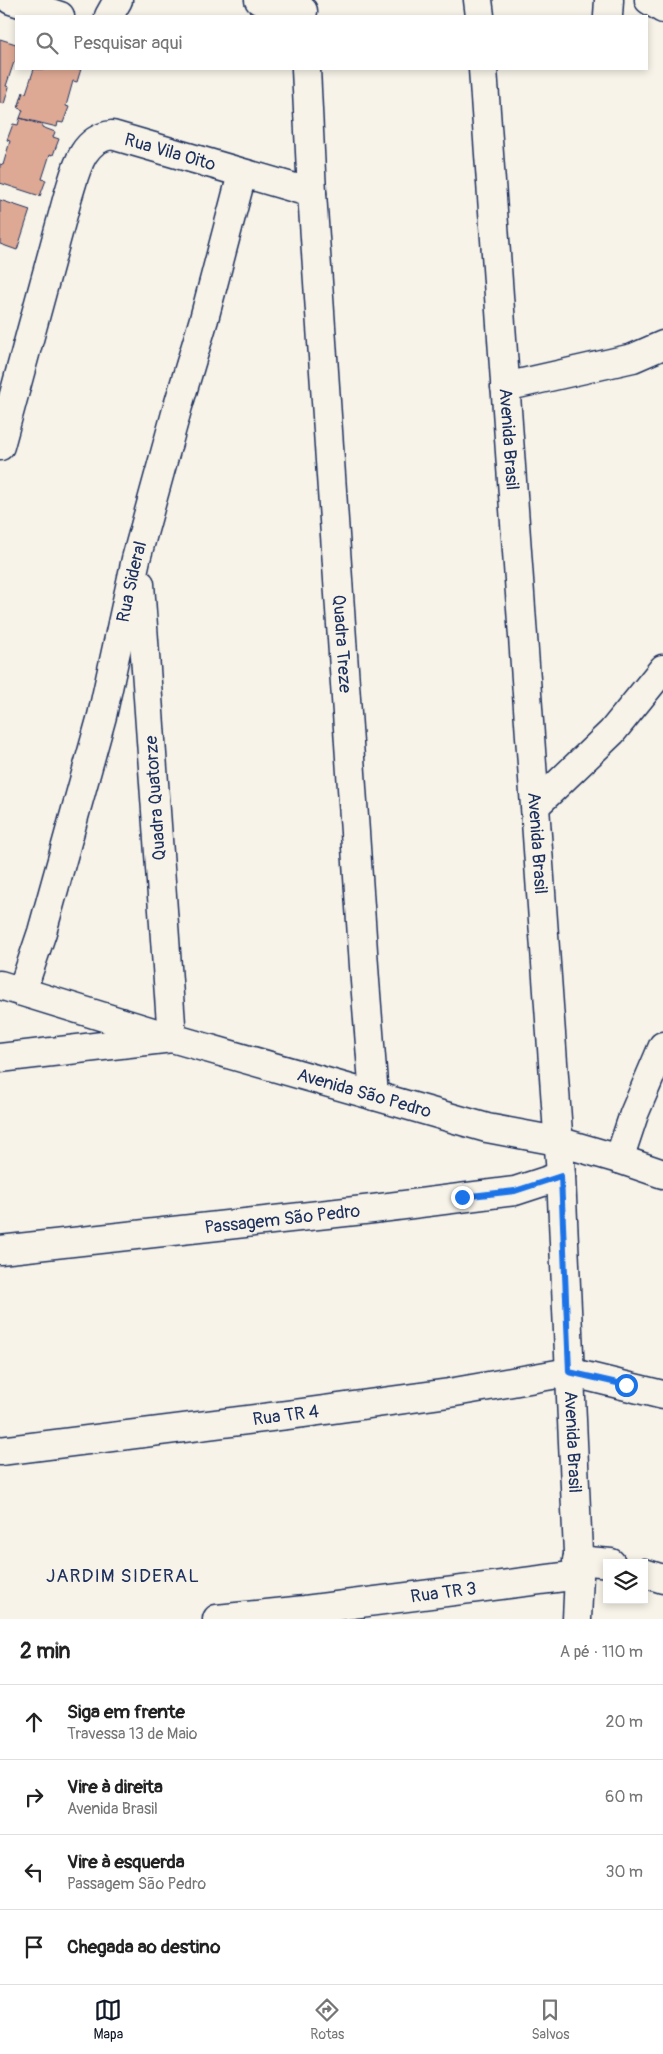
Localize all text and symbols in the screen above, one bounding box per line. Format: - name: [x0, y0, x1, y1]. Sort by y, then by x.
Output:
- search box: [15, 15, 648, 70]
- icon: search: [33, 29, 61, 57]
- text: Pesquisar aqui: [73, 31, 182, 55]
- street label: Rua Vila Oito: [122, 128, 219, 177]
- street label: Avenida Brasil: [494, 387, 524, 491]
- street label: Rua Sideral: [112, 539, 152, 624]
- street label: Quadra Treze: [327, 594, 357, 694]
- street label: Quadra Quatorze: [140, 734, 171, 861]
- street label: Avenida Brasil: [522, 791, 552, 895]
- street label: Avenida São Pedro: [294, 1063, 434, 1124]
- route end: [451, 1186, 474, 1209]
- street label: Passagem São Pedro: [203, 1199, 362, 1239]
- route start: [615, 1374, 638, 1397]
- street label: Avenida Brasil: [559, 1390, 586, 1494]
- street label: Rua TR 4: [251, 1400, 321, 1431]
- map controls: [603, 1559, 648, 1604]
- button: layers: [603, 1559, 648, 1604]
- district label: JARDIM SIDERAL: [46, 1564, 200, 1588]
- street label: Rua TR 3: [409, 1577, 478, 1608]
- text: 2 min: [20, 1638, 70, 1665]
- text: A pé · 110 m: [560, 1642, 643, 1662]
- text: Siga em frente: [67, 1700, 185, 1724]
- icon: ahead: [20, 1708, 48, 1736]
- text: 20 m: [605, 1712, 643, 1732]
- text: Travessa 13 de Maio: [67, 1724, 197, 1744]
- text: Vire à direita: [67, 1775, 163, 1799]
- icon: right: [20, 1783, 48, 1811]
- text: 60 m: [605, 1787, 643, 1807]
- text: Avenida Brasil: [67, 1799, 158, 1819]
- text: Vire à esquerda: [67, 1850, 185, 1874]
- icon: left: [20, 1858, 48, 1886]
- text: 30 m: [605, 1862, 643, 1882]
- text: Passagem São Pedro: [67, 1874, 206, 1894]
- icon: arrive: [20, 1933, 48, 1961]
- text: Chegada ao destino: [67, 1935, 220, 1959]
- tab: Mapa: [94, 1996, 123, 2043]
- tab: Rotas: [310, 1996, 344, 2043]
- tab: Salvos: [531, 1996, 569, 2043]

